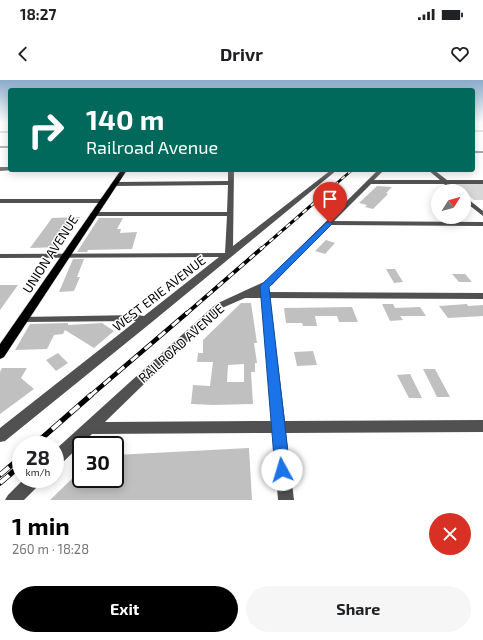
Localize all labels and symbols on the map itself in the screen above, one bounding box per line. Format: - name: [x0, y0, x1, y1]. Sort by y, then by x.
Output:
- pin: [313, 182, 347, 223]
- north arrow: [431, 184, 471, 224]
- street label: UNION AVENUE: [19, 212, 81, 296]
- street label: WEST ERIE AVENUE: [109, 252, 209, 334]
- street label: RAILROAD AVENUE: [135, 300, 227, 386]
- speed limit sign: 30: [72, 436, 124, 488]
- position arrow: [261, 449, 303, 491]

